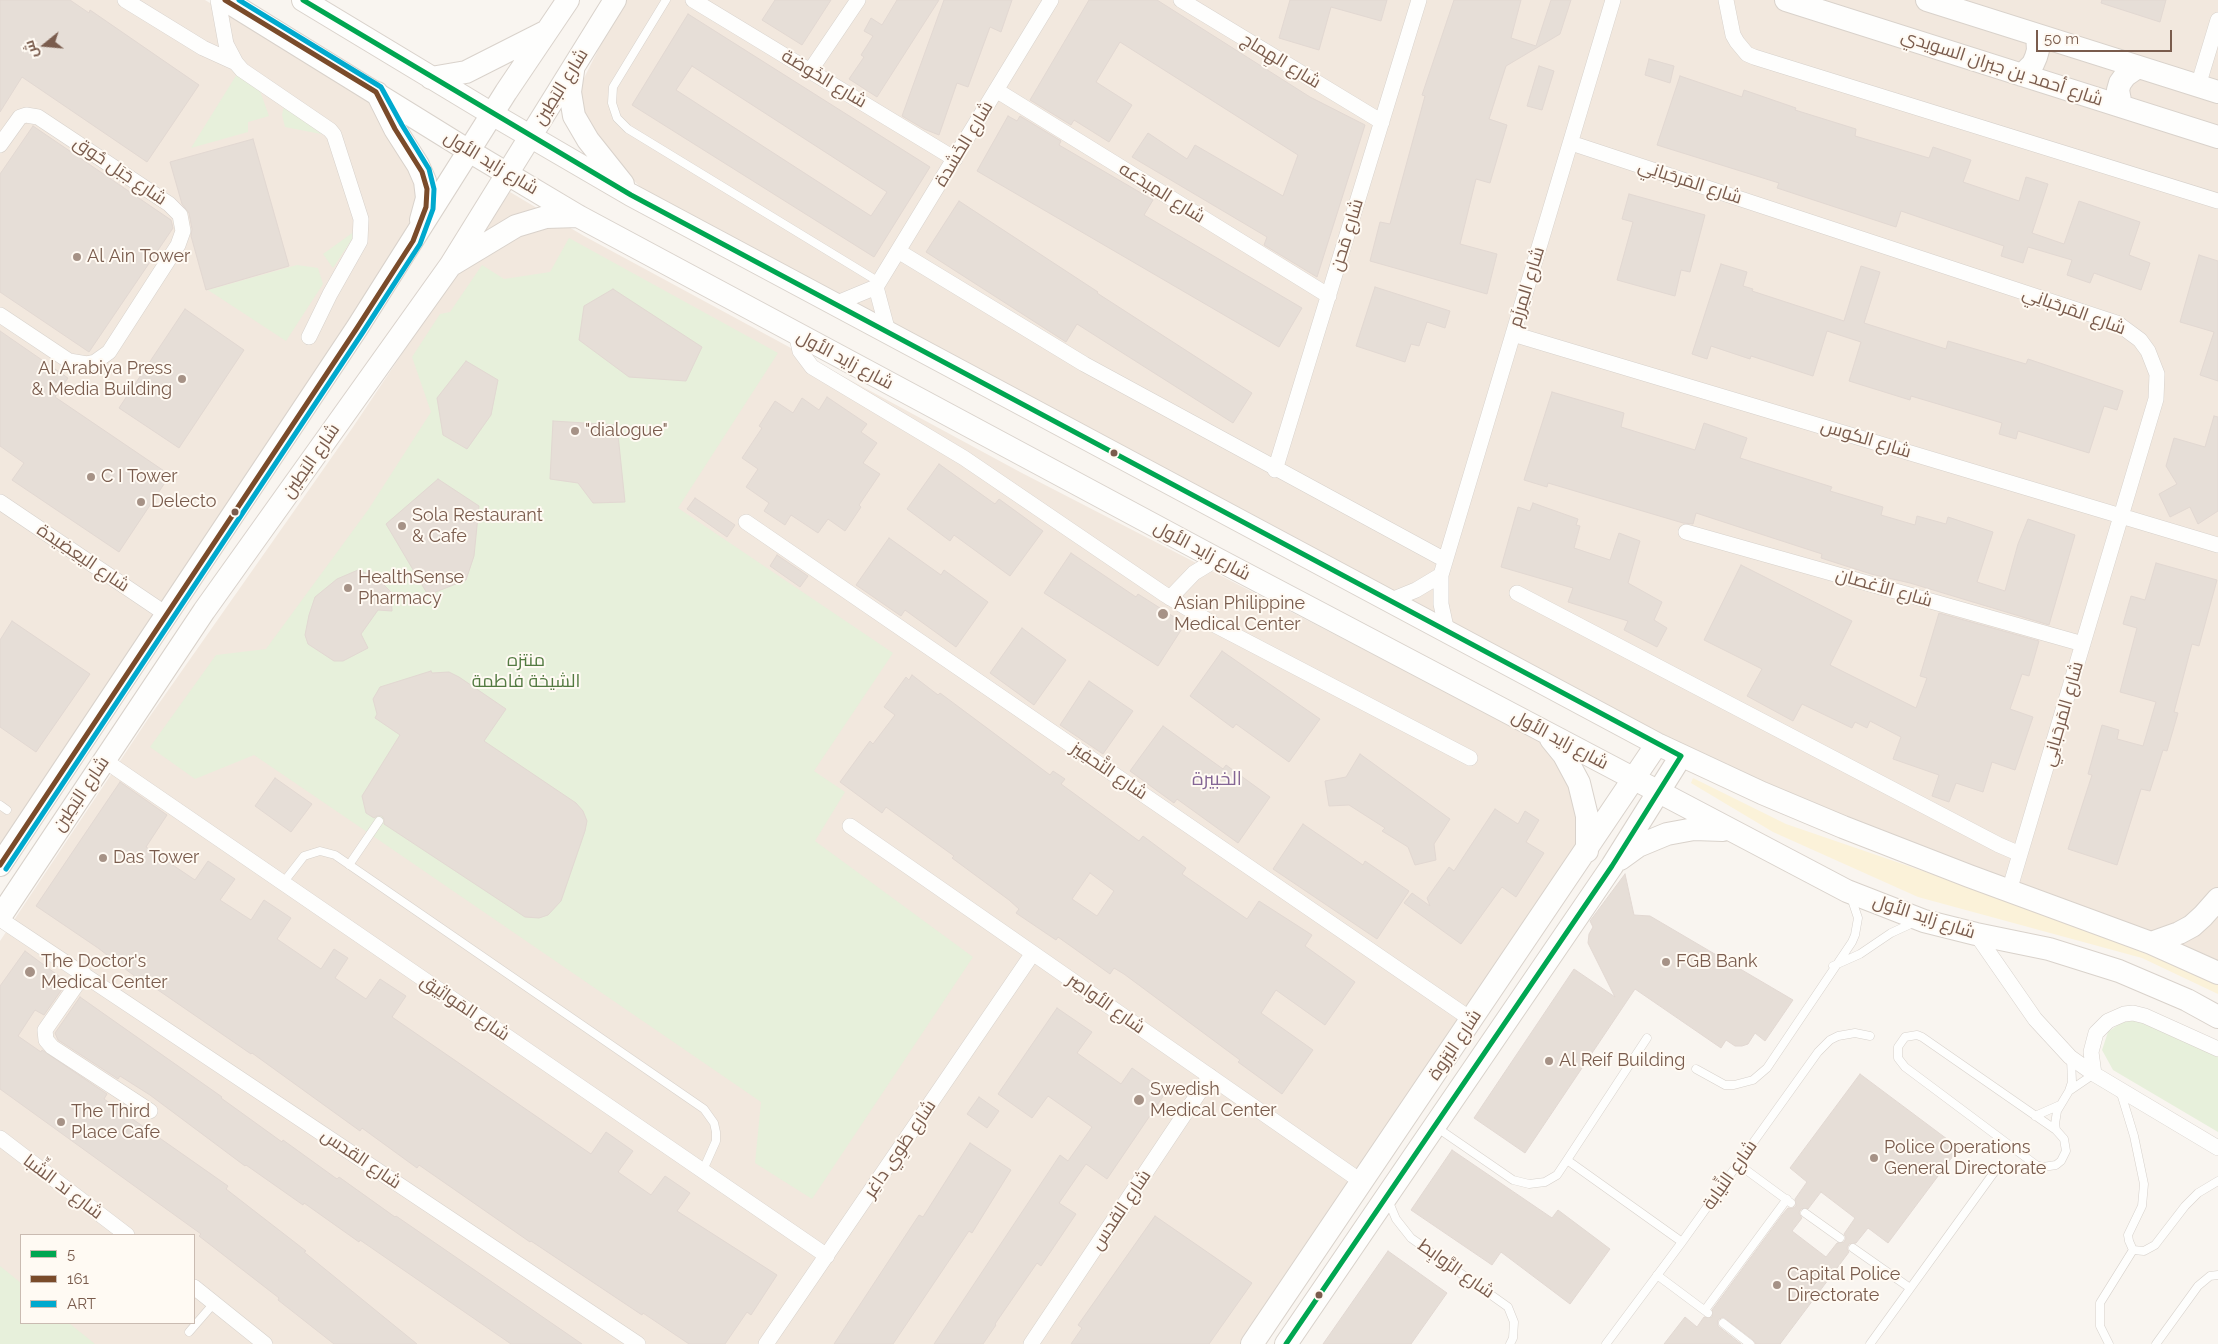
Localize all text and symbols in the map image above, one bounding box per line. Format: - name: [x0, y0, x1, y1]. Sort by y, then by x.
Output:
- north arrow: [20, 20, 70, 70]
- scale bar: [2038, 20, 2174, 52]
- street label: شارع أحمد بن جبران السويدي: [1898, 25, 2106, 111]
- street label: شارع الهِماج: [1237, 29, 1325, 93]
- text: 50 m: [2044, 30, 2079, 48]
- text: ش: [20, 38, 41, 60]
- street label: شارع البَطِين: [529, 45, 593, 129]
- street label: شارع الخَوضة: [777, 45, 871, 113]
- street label: شارع الخَشدة: [930, 97, 998, 191]
- street label: شارع زايد الأول: [440, 126, 542, 200]
- street label: شارع جَبَل حُوق: [69, 132, 171, 210]
- street label: شارع المَرحَبانِي: [1635, 155, 1745, 209]
- street label: شارع المِيدَعه: [1115, 158, 1209, 228]
- street label: شارع مَحن: [1326, 196, 1368, 274]
- street label: شارع المِرزَم: [1505, 244, 1549, 330]
- place label: Al Ain Tower: [87, 246, 190, 268]
- marker: Al Ain Tower: [71, 251, 83, 263]
- street label: شارع المَرحَبانِي: [2020, 282, 2128, 340]
- street label: شارع زايد الأول: [793, 326, 897, 394]
- place label: Al Arabiya Press & Media Building: [31, 358, 172, 400]
- marker: Al Arabiya Press & Media Building: [176, 373, 188, 385]
- street label: شارع الكوس: [1818, 415, 1914, 463]
- street label: شارع البَطِين: [278, 420, 344, 502]
- place label: "dialogue": [585, 420, 668, 442]
- marker: "dialogue": [569, 425, 581, 437]
- unlabelled marker: [1109, 448, 1119, 458]
- place label: C I Tower: [101, 466, 178, 488]
- marker: C I Tower: [85, 471, 97, 483]
- place label: Delecto: [151, 491, 216, 513]
- marker: Delecto: [135, 496, 147, 508]
- place label: Sola Restaurant & Cafe: [412, 505, 543, 548]
- unlabelled marker: [230, 507, 240, 517]
- street label: شارع زايد الأول: [1150, 517, 1254, 585]
- street label: شارع اليعِضِيدة: [33, 519, 133, 597]
- marker: Sola Restaurant & Cafe: [396, 520, 408, 532]
- street label: شارع الأغصان: [1833, 564, 1935, 612]
- place label: HealthSense Pharmacy: [358, 567, 464, 610]
- marker: HealthSense Pharmacy: [342, 582, 354, 594]
- place label: Asian Philippine Medical Center: [1174, 593, 1305, 636]
- marker: Asian Philippine Medical Center: [1156, 607, 1170, 621]
- park label: منتزه الشيخة فاطمة: [472, 650, 580, 692]
- street label: شارع المَرحَبانِي: [2038, 659, 2088, 769]
- street label: شارع زايد الأول: [1508, 706, 1612, 774]
- street label: شارع التَّحفِيز: [1067, 738, 1151, 804]
- street label: شارع البَطِين: [48, 752, 114, 836]
- district label: الخبيرة: [1192, 768, 1242, 790]
- place label: Das Tower: [113, 847, 199, 869]
- marker: Das Tower: [97, 852, 109, 864]
- street label: شارع زايد الأول: [1870, 890, 1978, 944]
- place label: The Doctor's Medical Center: [41, 951, 168, 994]
- place label: FGB Bank: [1676, 951, 1758, 973]
- marker: FGB Bank: [1660, 956, 1672, 968]
- marker: The Doctor's Medical Center: [23, 965, 37, 979]
- street label: شارع الأواصِر: [1063, 969, 1149, 1039]
- street label: شارع المَواثِيق: [416, 970, 514, 1046]
- street label: شارع اليَزوة: [1424, 1006, 1486, 1084]
- place label: Al Reif Building: [1559, 1050, 1685, 1072]
- marker: Al Reif Building: [1543, 1055, 1555, 1067]
- place label: Swedish Medical Center: [1150, 1079, 1277, 1122]
- marker: Swedish Medical Center: [1132, 1093, 1146, 1107]
- street label: شارع طَوِي داغِر: [859, 1096, 941, 1202]
- place label: The Third Place Cafe: [71, 1101, 160, 1144]
- marker: The Third Place Cafe: [55, 1116, 67, 1128]
- street label: شارع القدس: [317, 1124, 405, 1194]
- street label: شارع النِّيابة: [1698, 1136, 1762, 1214]
- place label: Police Operations General Directorate: [1884, 1137, 2046, 1180]
- street label: شارع ند الشِّبا: [19, 1150, 107, 1224]
- marker: Police Operations General Directorate: [1868, 1152, 1880, 1164]
- street label: شارع القدس: [1086, 1166, 1156, 1254]
- legend: [20, 1234, 195, 1324]
- street label: شارع الرَّوابِط: [1414, 1235, 1498, 1303]
- text: 5: [67, 1245, 75, 1263]
- place label: Capital Police Directorate: [1787, 1264, 1900, 1306]
- text: 161: [67, 1270, 89, 1288]
- marker: Capital Police Directorate: [1771, 1279, 1783, 1291]
- unlabelled marker: [1314, 1290, 1324, 1300]
- text: ART: [67, 1295, 96, 1313]

